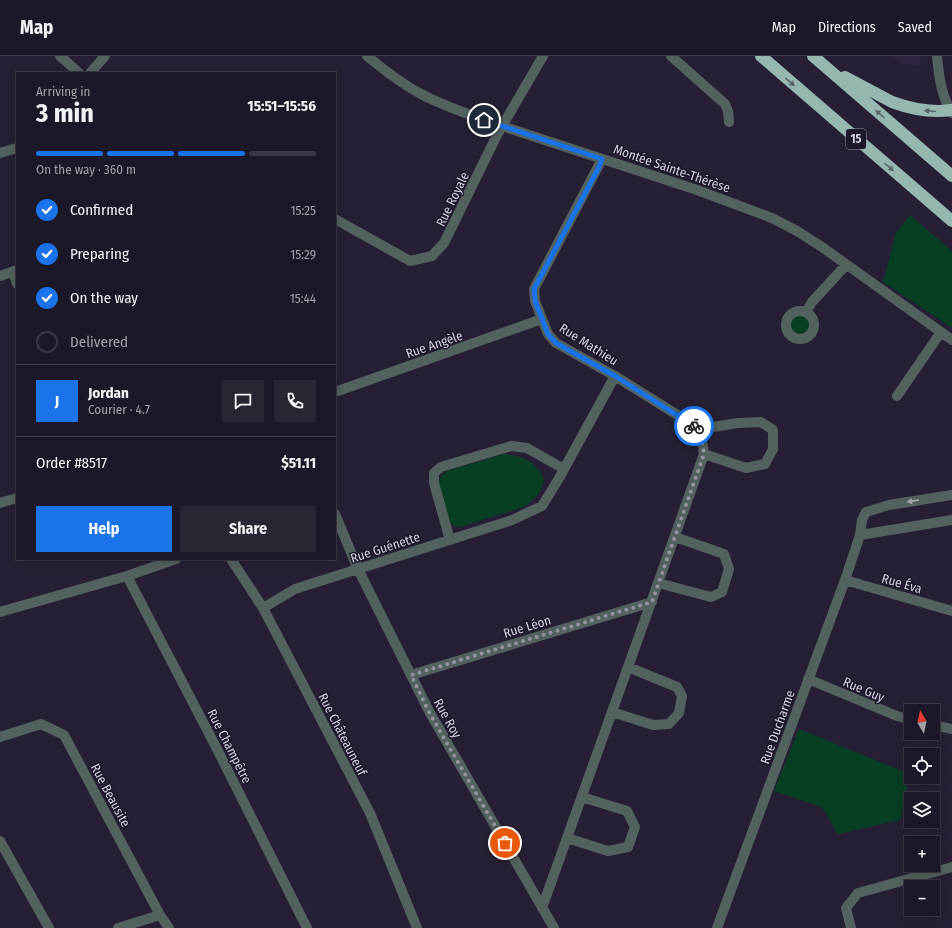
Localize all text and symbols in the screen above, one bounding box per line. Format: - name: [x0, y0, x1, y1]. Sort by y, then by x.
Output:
- text: Map: [20, 16, 53, 39]
- text: Map: [772, 19, 796, 36]
- text: Directions: [818, 19, 876, 36]
- text: Saved: [898, 19, 932, 36]
- one-way arrow: [785, 77, 796, 86]
- text: Arriving in: [36, 84, 90, 99]
- text: 15:51–15:56: [247, 97, 316, 115]
- text: 3 min: [36, 98, 94, 129]
- pin: [467, 103, 501, 137]
- one-way arrow: [924, 107, 936, 114]
- icon: home: [473, 109, 495, 131]
- one-way arrow: [875, 109, 885, 118]
- road number: 15: [846, 129, 866, 149]
- street label: Montée Sainte-Thérèse: [612, 141, 732, 195]
- text: On the way · 360 m: [36, 162, 136, 177]
- one-way arrow: [883, 162, 894, 171]
- street label: Rue Royale: [433, 170, 472, 229]
- icon: check: [36, 199, 58, 221]
- text: Confirmed: [70, 201, 133, 219]
- text: 15:25: [291, 203, 316, 218]
- icon: check: [36, 243, 58, 265]
- text: Preparing: [70, 245, 129, 263]
- text: 15:29: [290, 247, 316, 262]
- icon: check: [36, 287, 58, 309]
- text: On the way: [70, 289, 138, 307]
- text: 15:44: [290, 291, 316, 306]
- street label: Rue Mathieu: [557, 320, 621, 368]
- street label: Rue Angèle: [404, 328, 465, 361]
- text: Delivered: [70, 333, 128, 351]
- button: chat: [222, 380, 264, 422]
- button: phone: [274, 380, 316, 422]
- text: Jordan: [88, 384, 129, 402]
- text: J: [55, 392, 59, 410]
- text: Courier · 4.7: [88, 402, 150, 417]
- courier: [674, 406, 714, 446]
- icon: bike: [683, 415, 705, 437]
- text: Order #8517: [36, 454, 107, 472]
- text: $51.11: [281, 454, 316, 472]
- one-way arrow: [907, 498, 920, 504]
- button: Help: [36, 506, 172, 552]
- button: Share: [180, 506, 316, 552]
- street label: Rue Guénette: [349, 529, 422, 566]
- street label: Rue Éva: [880, 571, 924, 596]
- street label: Rue Léon: [502, 612, 553, 641]
- street label: Rue Guy: [841, 674, 887, 705]
- street label: Rue Ducharme: [757, 688, 798, 766]
- street label: Rue Châteauneuf: [315, 690, 370, 779]
- street label: Rue Roy: [431, 696, 465, 741]
- north arrow: [904, 704, 940, 740]
- map controls: [904, 704, 940, 916]
- street label: Rue Champêtre: [204, 707, 255, 786]
- button: locate: [904, 748, 940, 784]
- street label: Rue Beausite: [88, 761, 133, 829]
- button: layers: [904, 792, 940, 828]
- pin: [488, 826, 522, 860]
- icon: bag: [494, 832, 516, 854]
- button: +: [904, 836, 940, 872]
- button: −: [904, 880, 940, 916]

